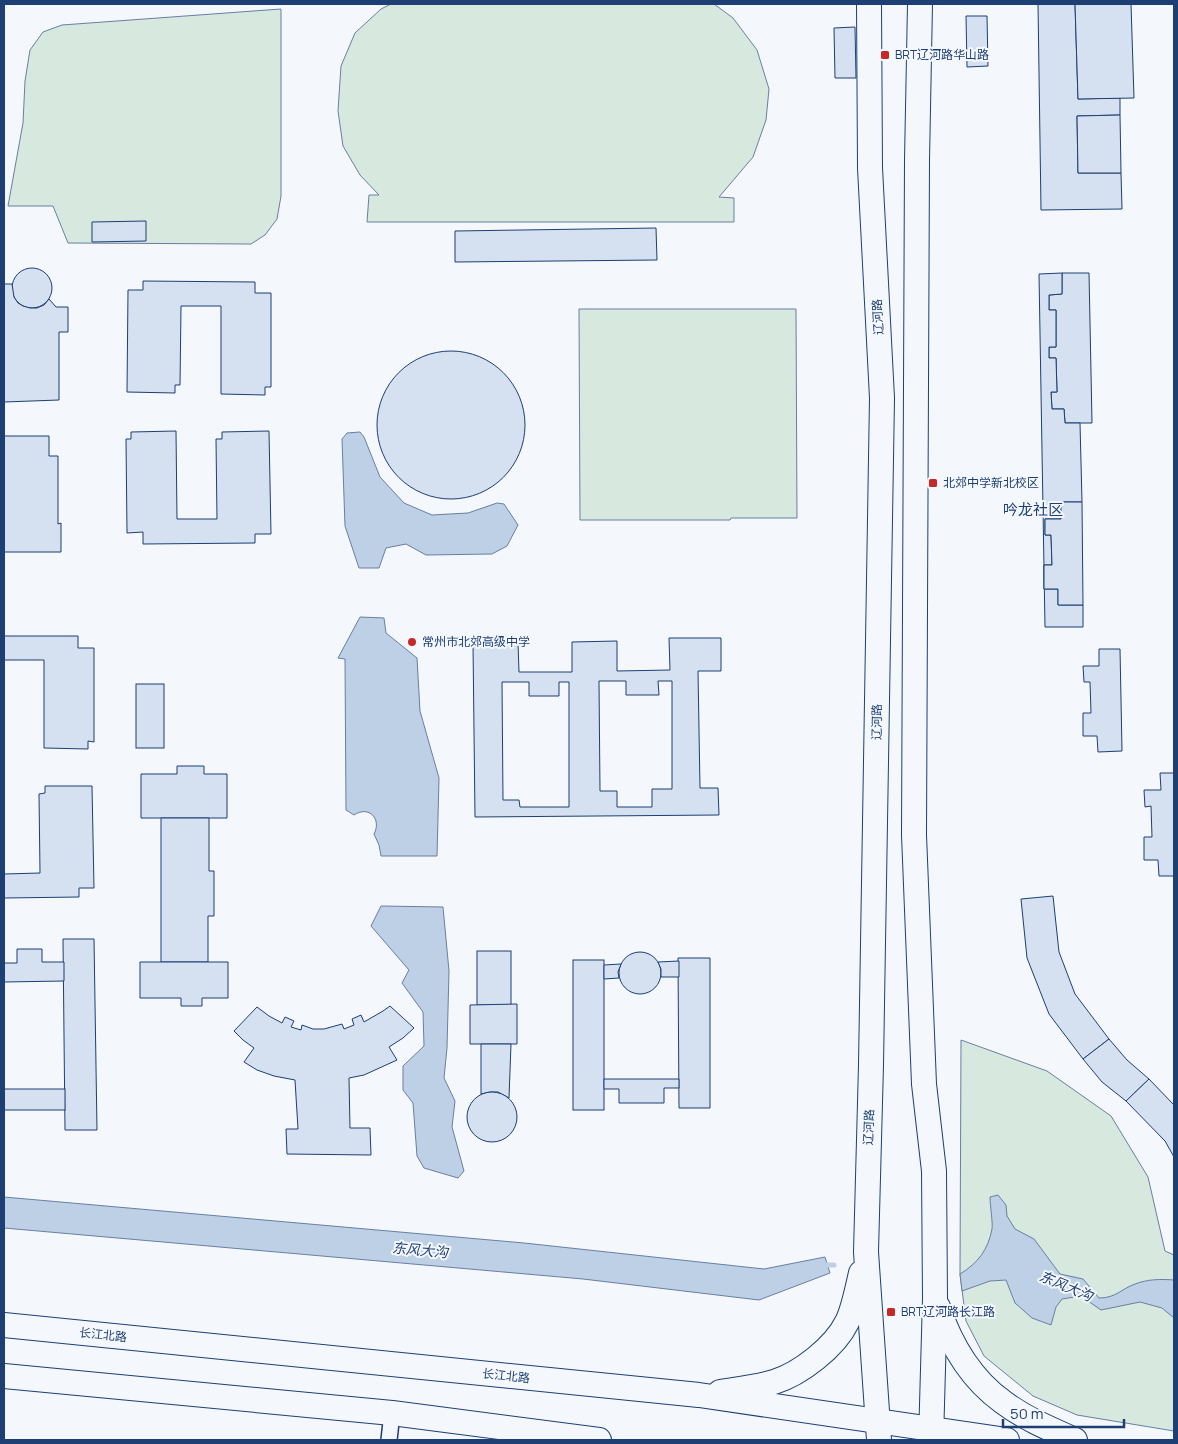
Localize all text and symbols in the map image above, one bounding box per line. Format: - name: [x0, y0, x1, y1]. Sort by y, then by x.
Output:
- place label: BRT辽河路华山路: [895, 46, 989, 63]
- marker: BRT辽河路华山路: [879, 49, 891, 61]
- street label: 辽河路: [868, 299, 887, 335]
- place label: 北郊中学新北校区: [943, 474, 1039, 491]
- marker: 北郊中学新北校区: [927, 477, 939, 489]
- district label: 吟龙社区: [1003, 499, 1063, 520]
- place label: 常州市北郊高级中学: [422, 633, 530, 650]
- marker: 常州市北郊高级中学: [406, 636, 418, 648]
- street label: 辽河路: [868, 704, 885, 740]
- street label: 辽河路: [859, 1109, 878, 1145]
- water label: 东风大沟: [391, 1238, 451, 1262]
- water label: 东风大沟: [1037, 1266, 1098, 1306]
- place label: BRT辽河路长江路: [901, 1303, 995, 1320]
- marker: BRT辽河路长江路: [885, 1306, 897, 1318]
- street label: 长江北路: [78, 1324, 128, 1345]
- street label: 长江北路: [481, 1365, 531, 1386]
- scale bar: [1003, 1396, 1124, 1428]
- text: 50 m: [1010, 1403, 1044, 1424]

